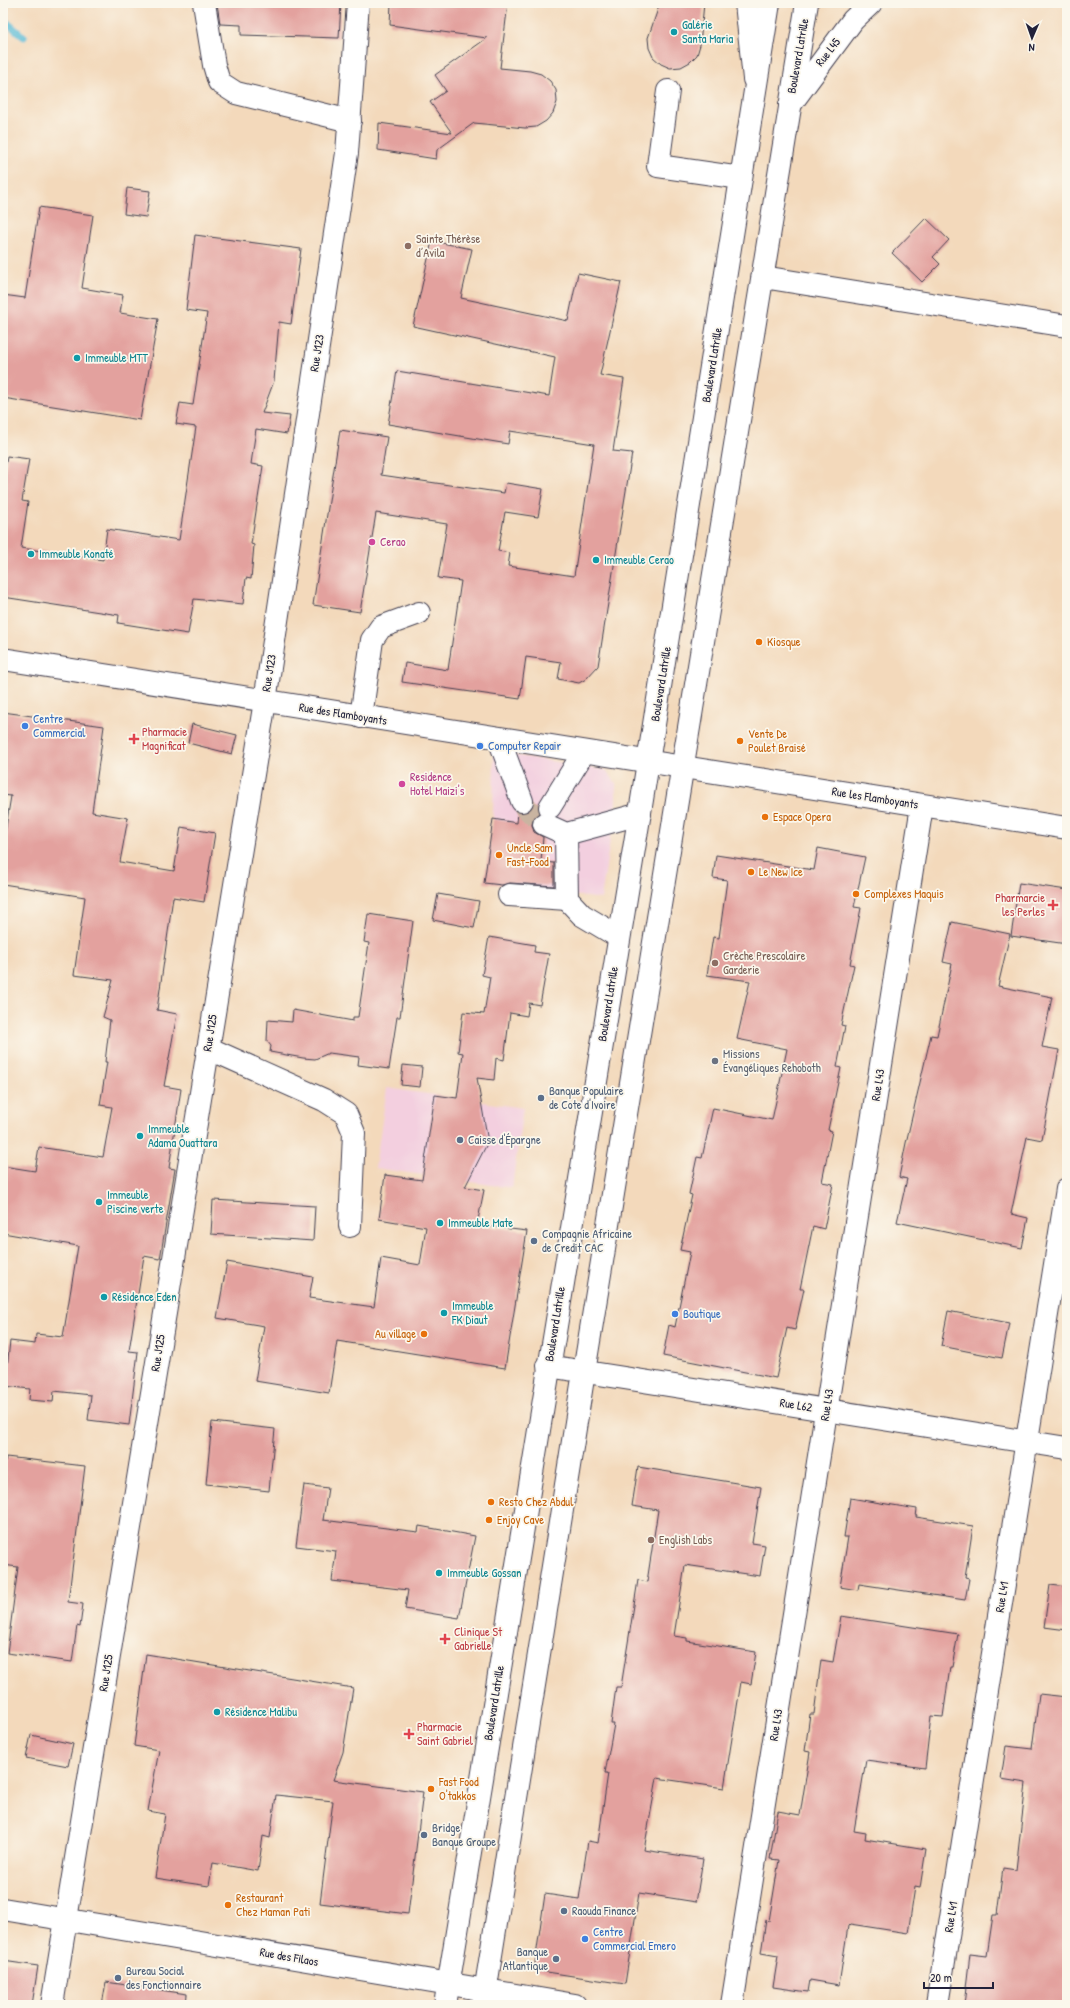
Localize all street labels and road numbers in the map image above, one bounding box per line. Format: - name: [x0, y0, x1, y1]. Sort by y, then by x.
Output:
- street label: Boulevard Latrille: [783, 17, 812, 95]
- street label: Rue L45: [811, 34, 844, 69]
- street label: Boulevard Latrille: [697, 326, 726, 404]
- street label: Rue J123: [305, 333, 328, 373]
- street label: Boulevard Latrille: [646, 645, 675, 723]
- street label: Rue J123: [257, 653, 280, 693]
- street label: Rue des Flamboyants: [298, 698, 389, 729]
- street label: Rue les Flamboyants: [831, 782, 920, 813]
- street label: Boulevard Latrille: [593, 965, 622, 1043]
- street label: Rue J125: [198, 1013, 221, 1053]
- street label: Rue L43: [867, 1068, 888, 1102]
- street label: Boulevard Latrille: [540, 1285, 569, 1363]
- street label: Rue J125: [146, 1333, 169, 1373]
- street label: Rue L43: [816, 1388, 837, 1422]
- street label: Rue L62: [779, 1394, 814, 1416]
- street label: Rue L41: [991, 1580, 1012, 1614]
- street label: Rue J125: [94, 1653, 117, 1693]
- street label: Boulevard Latrille: [479, 1664, 508, 1742]
- street label: Rue L43: [765, 1708, 786, 1742]
- street label: Rue L41: [940, 1900, 961, 1934]
- street label: Rue des Filaos: [258, 1943, 320, 1970]

